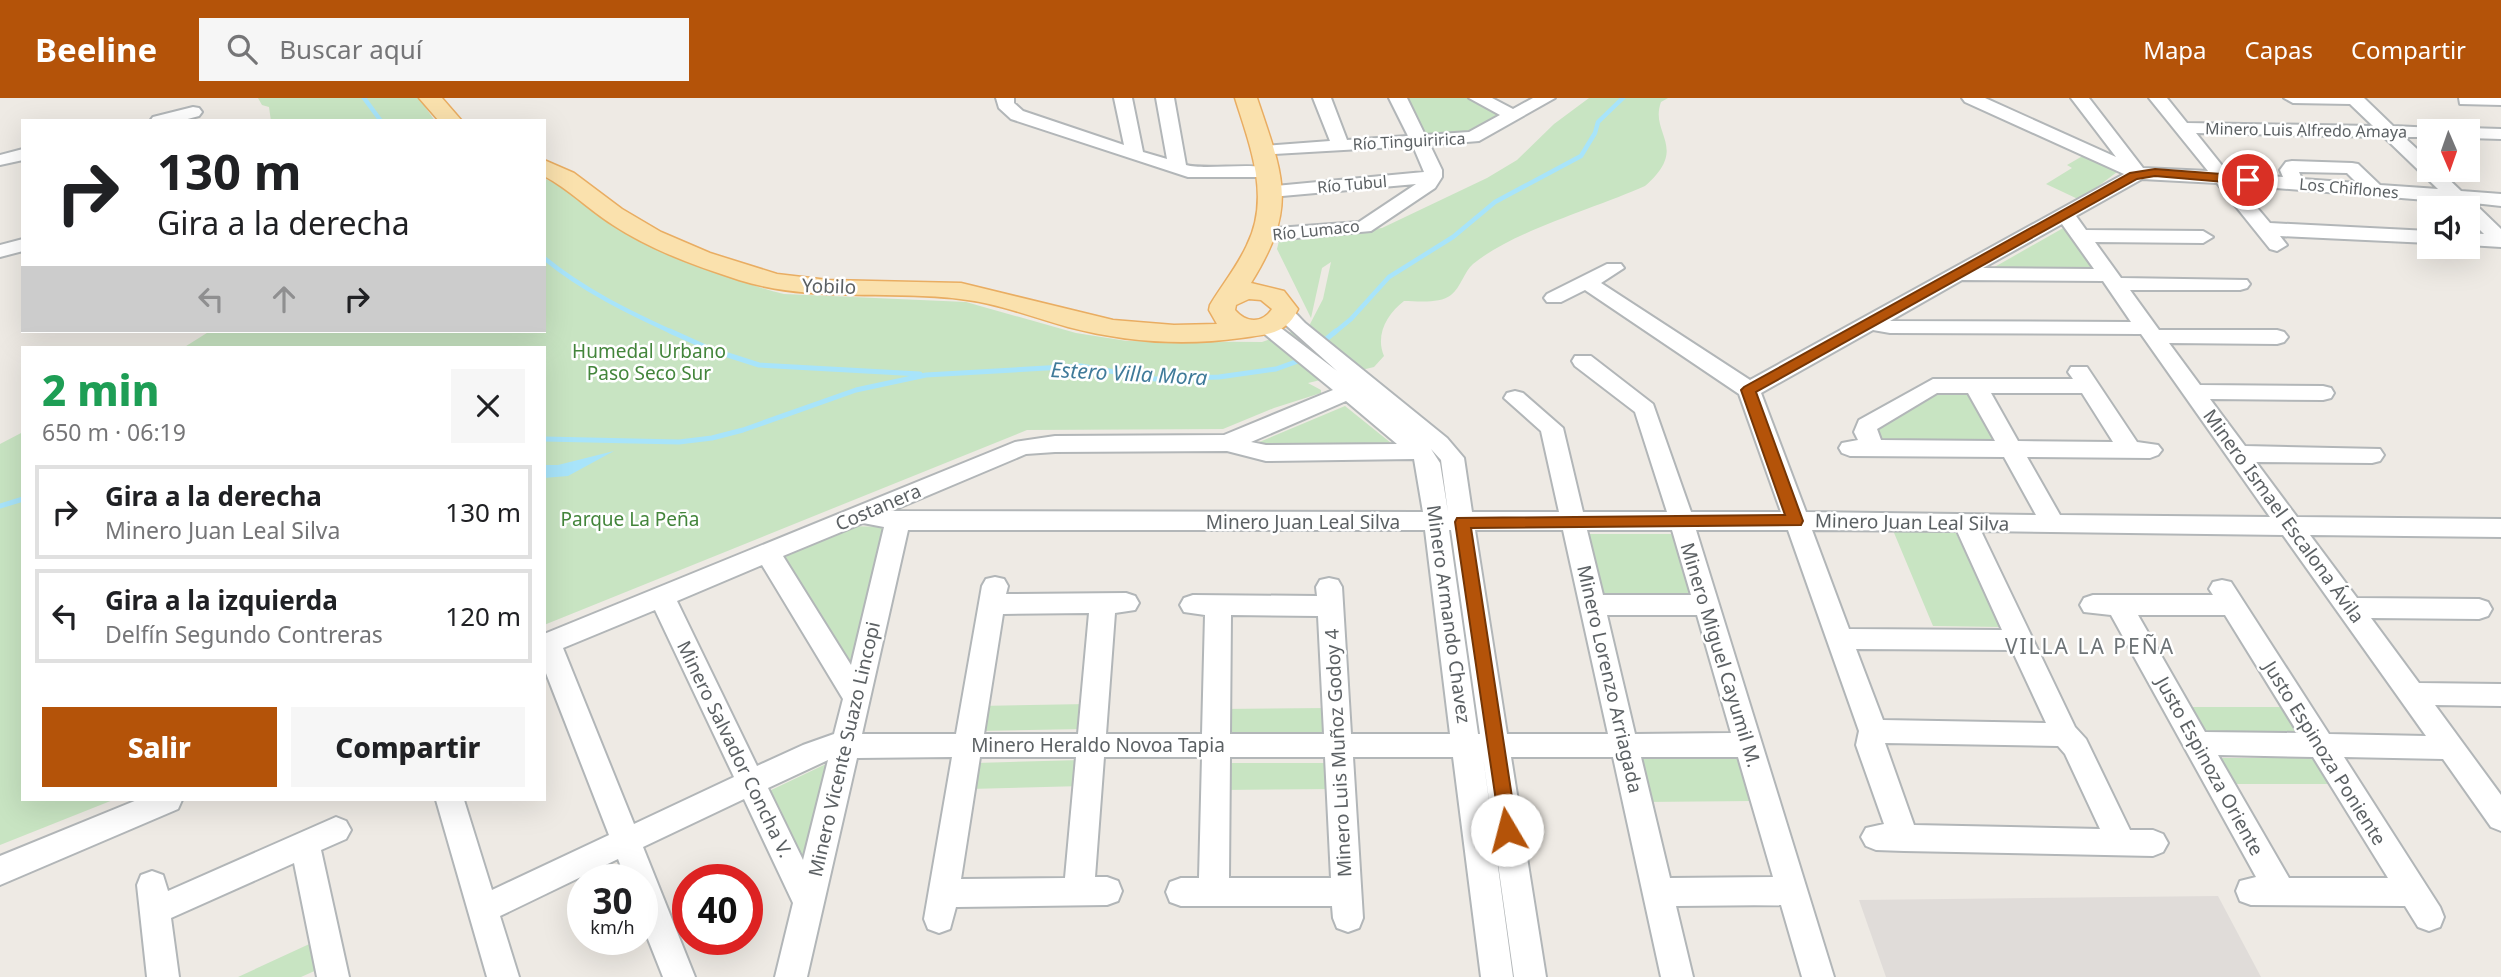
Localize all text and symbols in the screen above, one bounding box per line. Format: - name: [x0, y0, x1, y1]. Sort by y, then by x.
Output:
- search box: [199, 18, 689, 81]
- text: Beeline: [35, 27, 157, 72]
- icon: search: [223, 30, 261, 68]
- text: Buscar aquí: [279, 31, 423, 67]
- text: Mapa: [2143, 33, 2207, 66]
- text: Capas: [2245, 33, 2313, 66]
- text: Compartir: [2351, 33, 2466, 66]
- street label: Minero Luis Alfredo Amaya: [2205, 117, 2407, 143]
- north arrow: [2417, 119, 2480, 182]
- map controls: [2417, 119, 2480, 259]
- street label: Río Tinguiririca: [1352, 127, 1466, 155]
- text: 130 m: [157, 138, 302, 204]
- icon: right: [42, 147, 133, 238]
- pin: [2218, 150, 2278, 210]
- icon: arrive: [2229, 161, 2267, 199]
- street label: Río Tubul: [1316, 170, 1388, 198]
- street label: Los Chiflones: [2298, 173, 2400, 203]
- button: sound: [2417, 196, 2480, 259]
- text: Gira a la derecha: [157, 201, 410, 244]
- street label: Río Lumaco: [1271, 214, 1361, 246]
- street label: Yobilo: [801, 272, 857, 300]
- icon: left: [192, 280, 230, 318]
- icon: ahead: [265, 280, 303, 318]
- icon: right: [338, 280, 376, 318]
- park label: Humedal Urbano Paso Seco Sur: [572, 338, 726, 386]
- water label: Estero Villa Mora: [1050, 355, 1208, 391]
- text: 2 min: [42, 361, 159, 418]
- button: close: [451, 369, 525, 443]
- street label: Minero Ismael Escalona Ávila: [2198, 404, 2370, 628]
- text: 650 m · 06:19: [42, 416, 186, 448]
- street label: Costanera: [831, 477, 925, 537]
- text: Gira a la derecha: [105, 478, 322, 514]
- icon: right: [46, 493, 84, 531]
- text: 130 m: [445, 494, 521, 530]
- street label: Minero Armando Chavez: [1421, 503, 1477, 725]
- park label: Parque La Peña: [561, 506, 699, 532]
- street label: Minero Juan Leal Silva: [1815, 507, 2009, 537]
- street label: Minero Juan Leal Silva: [1206, 509, 1400, 535]
- text: Minero Juan Leal Silva: [105, 514, 340, 546]
- street label: Minero Miguel Cayumil M.: [1674, 540, 1768, 770]
- street label: Minero Lorenzo Arriagada: [1571, 562, 1649, 796]
- text: Gira a la izquierda: [105, 582, 338, 618]
- icon: left: [46, 597, 84, 635]
- text: 120 m: [445, 598, 521, 634]
- text: Delfín Segundo Contreras: [105, 618, 383, 650]
- street label: Minero Vicente Suazo Lincopi: [802, 619, 886, 879]
- street label: Minero Luis Muñoz Godoy 4: [1319, 628, 1357, 878]
- district label: VILLA LA PEÑA: [2005, 632, 2175, 660]
- street label: Minero Salvador Concha V.: [671, 636, 799, 862]
- street label: Justo Espinoza Poniente: [2257, 654, 2392, 850]
- street label: Justo Espinoza Oriente: [2149, 670, 2270, 860]
- button: Salir: [42, 707, 277, 787]
- button: Compartir: [291, 707, 525, 787]
- street label: Minero Heraldo Novoa Tapia: [971, 732, 1225, 758]
- position arrow: [1470, 793, 1544, 867]
- speed limit sign: 40: [672, 864, 763, 955]
- text: 30: [592, 877, 633, 924]
- text: km/h: [590, 915, 635, 939]

